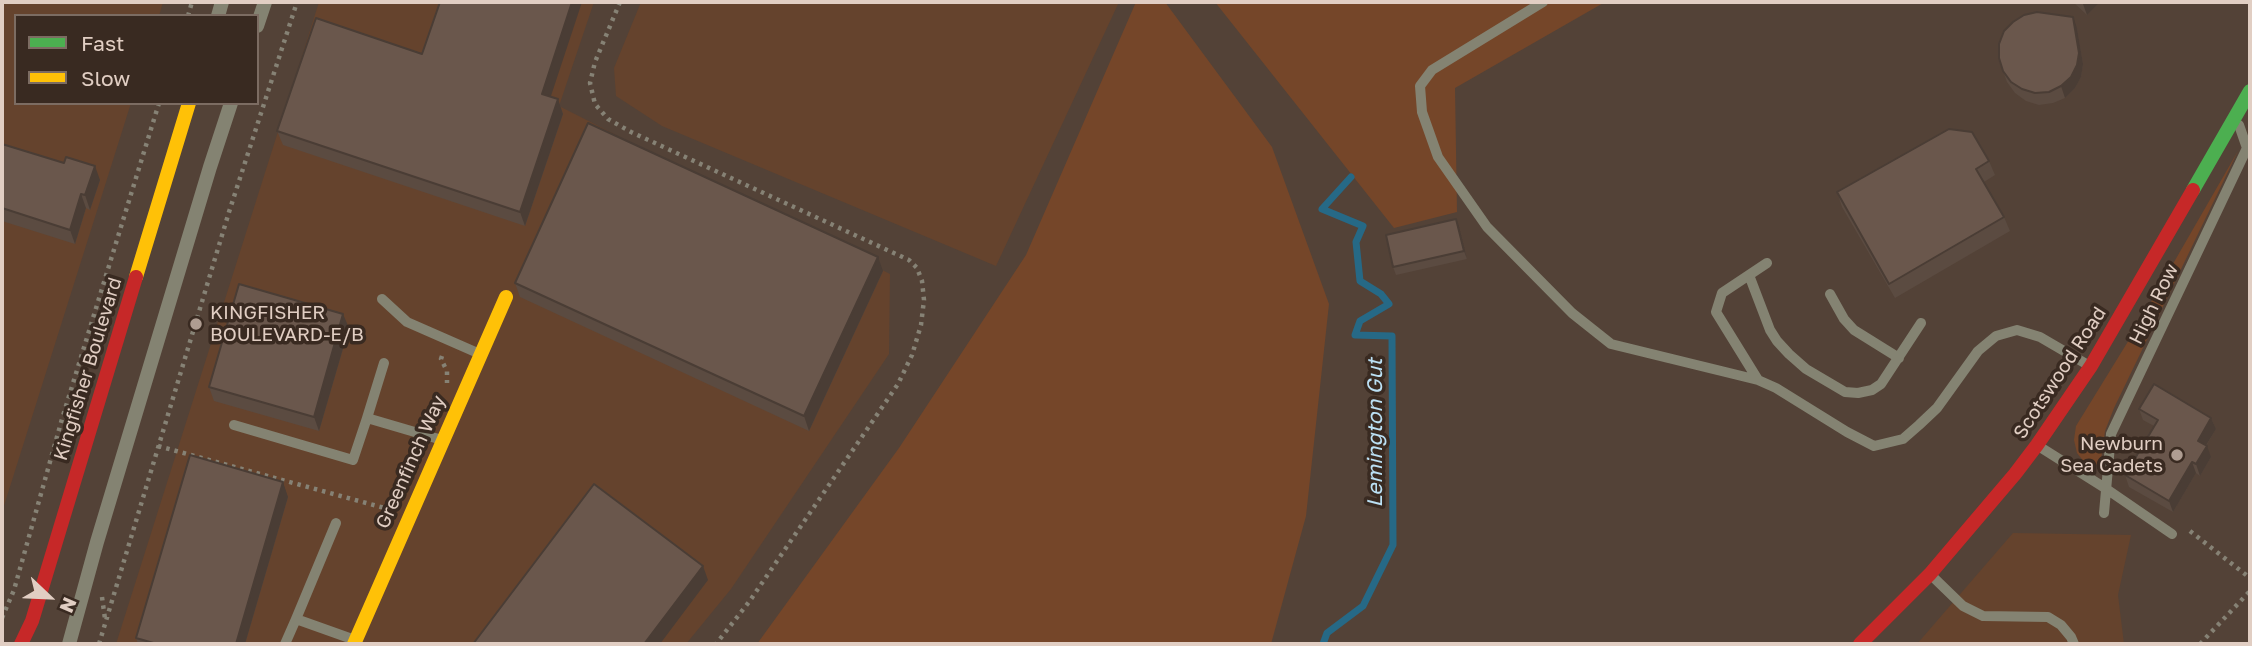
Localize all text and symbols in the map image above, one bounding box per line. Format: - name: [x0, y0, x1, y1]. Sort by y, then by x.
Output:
- legend: [14, 14, 259, 105]
- text: Fast: [81, 30, 124, 56]
- text: Slow: [81, 65, 130, 91]
- street label: High Row: [2125, 260, 2183, 348]
- street label: Kingfisher Boulevard: [49, 275, 127, 463]
- place label: KINGFISHER BOULEVARD-E/B: [210, 302, 364, 346]
- street label: Scotswood Road: [2009, 303, 2111, 443]
- marker: KINGFISHER BOULEVARD-E/B: [188, 316, 204, 332]
- water label: Lemington Gut: [1362, 358, 1388, 508]
- street label: Greenfinch Way: [371, 392, 451, 532]
- place label: Newburn Sea Cadets: [2060, 433, 2163, 477]
- marker: Newburn Sea Cadets: [2169, 447, 2185, 463]
- north arrow: [14, 562, 84, 632]
- text: N: [55, 594, 82, 617]

